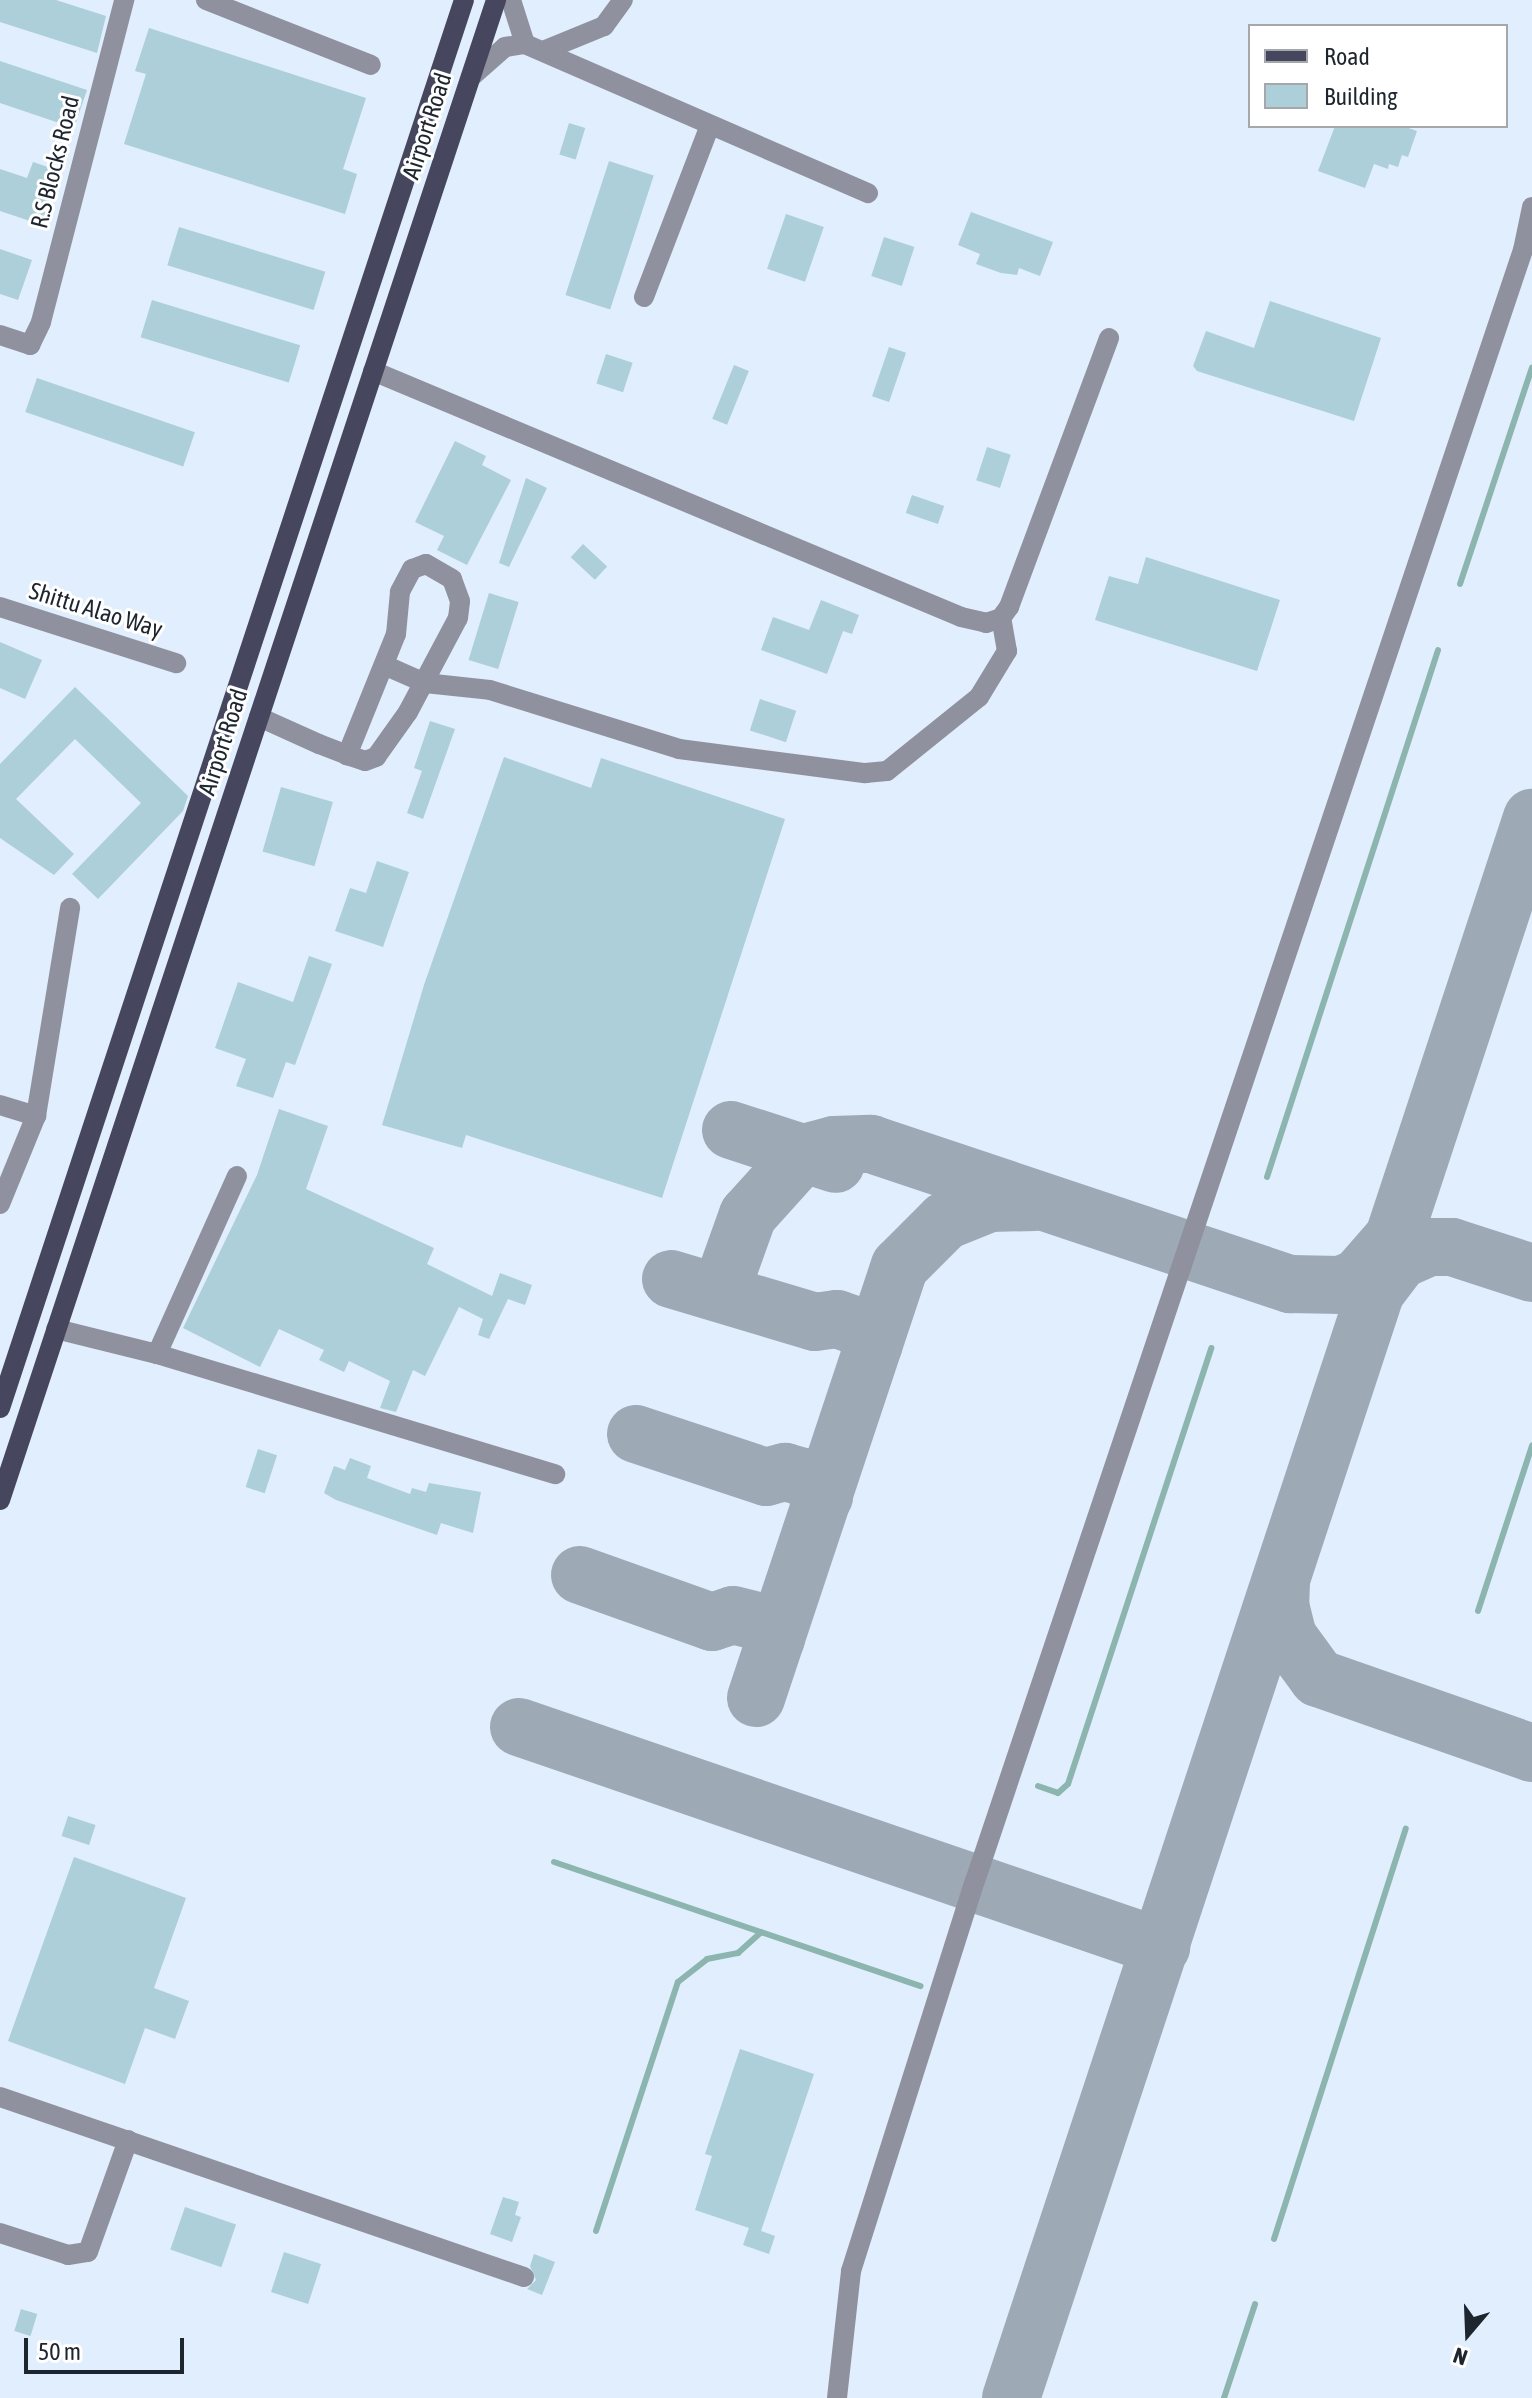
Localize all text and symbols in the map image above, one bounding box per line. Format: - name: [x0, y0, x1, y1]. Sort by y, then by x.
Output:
- legend: [1248, 24, 1508, 128]
- text: Road: [1324, 43, 1370, 70]
- street label: Airport Road: [396, 69, 458, 183]
- text: Building: [1324, 83, 1397, 110]
- street label: R.S Blocks Road: [25, 93, 85, 231]
- street label: Shittu Alao Way: [26, 576, 166, 644]
- street label: Airport Road: [192, 685, 254, 799]
- north arrow: [1428, 2294, 1508, 2374]
- scale bar: [28, 2322, 188, 2372]
- text: 50 m: [38, 2338, 81, 2365]
- text: N: [1450, 2342, 1471, 2371]

